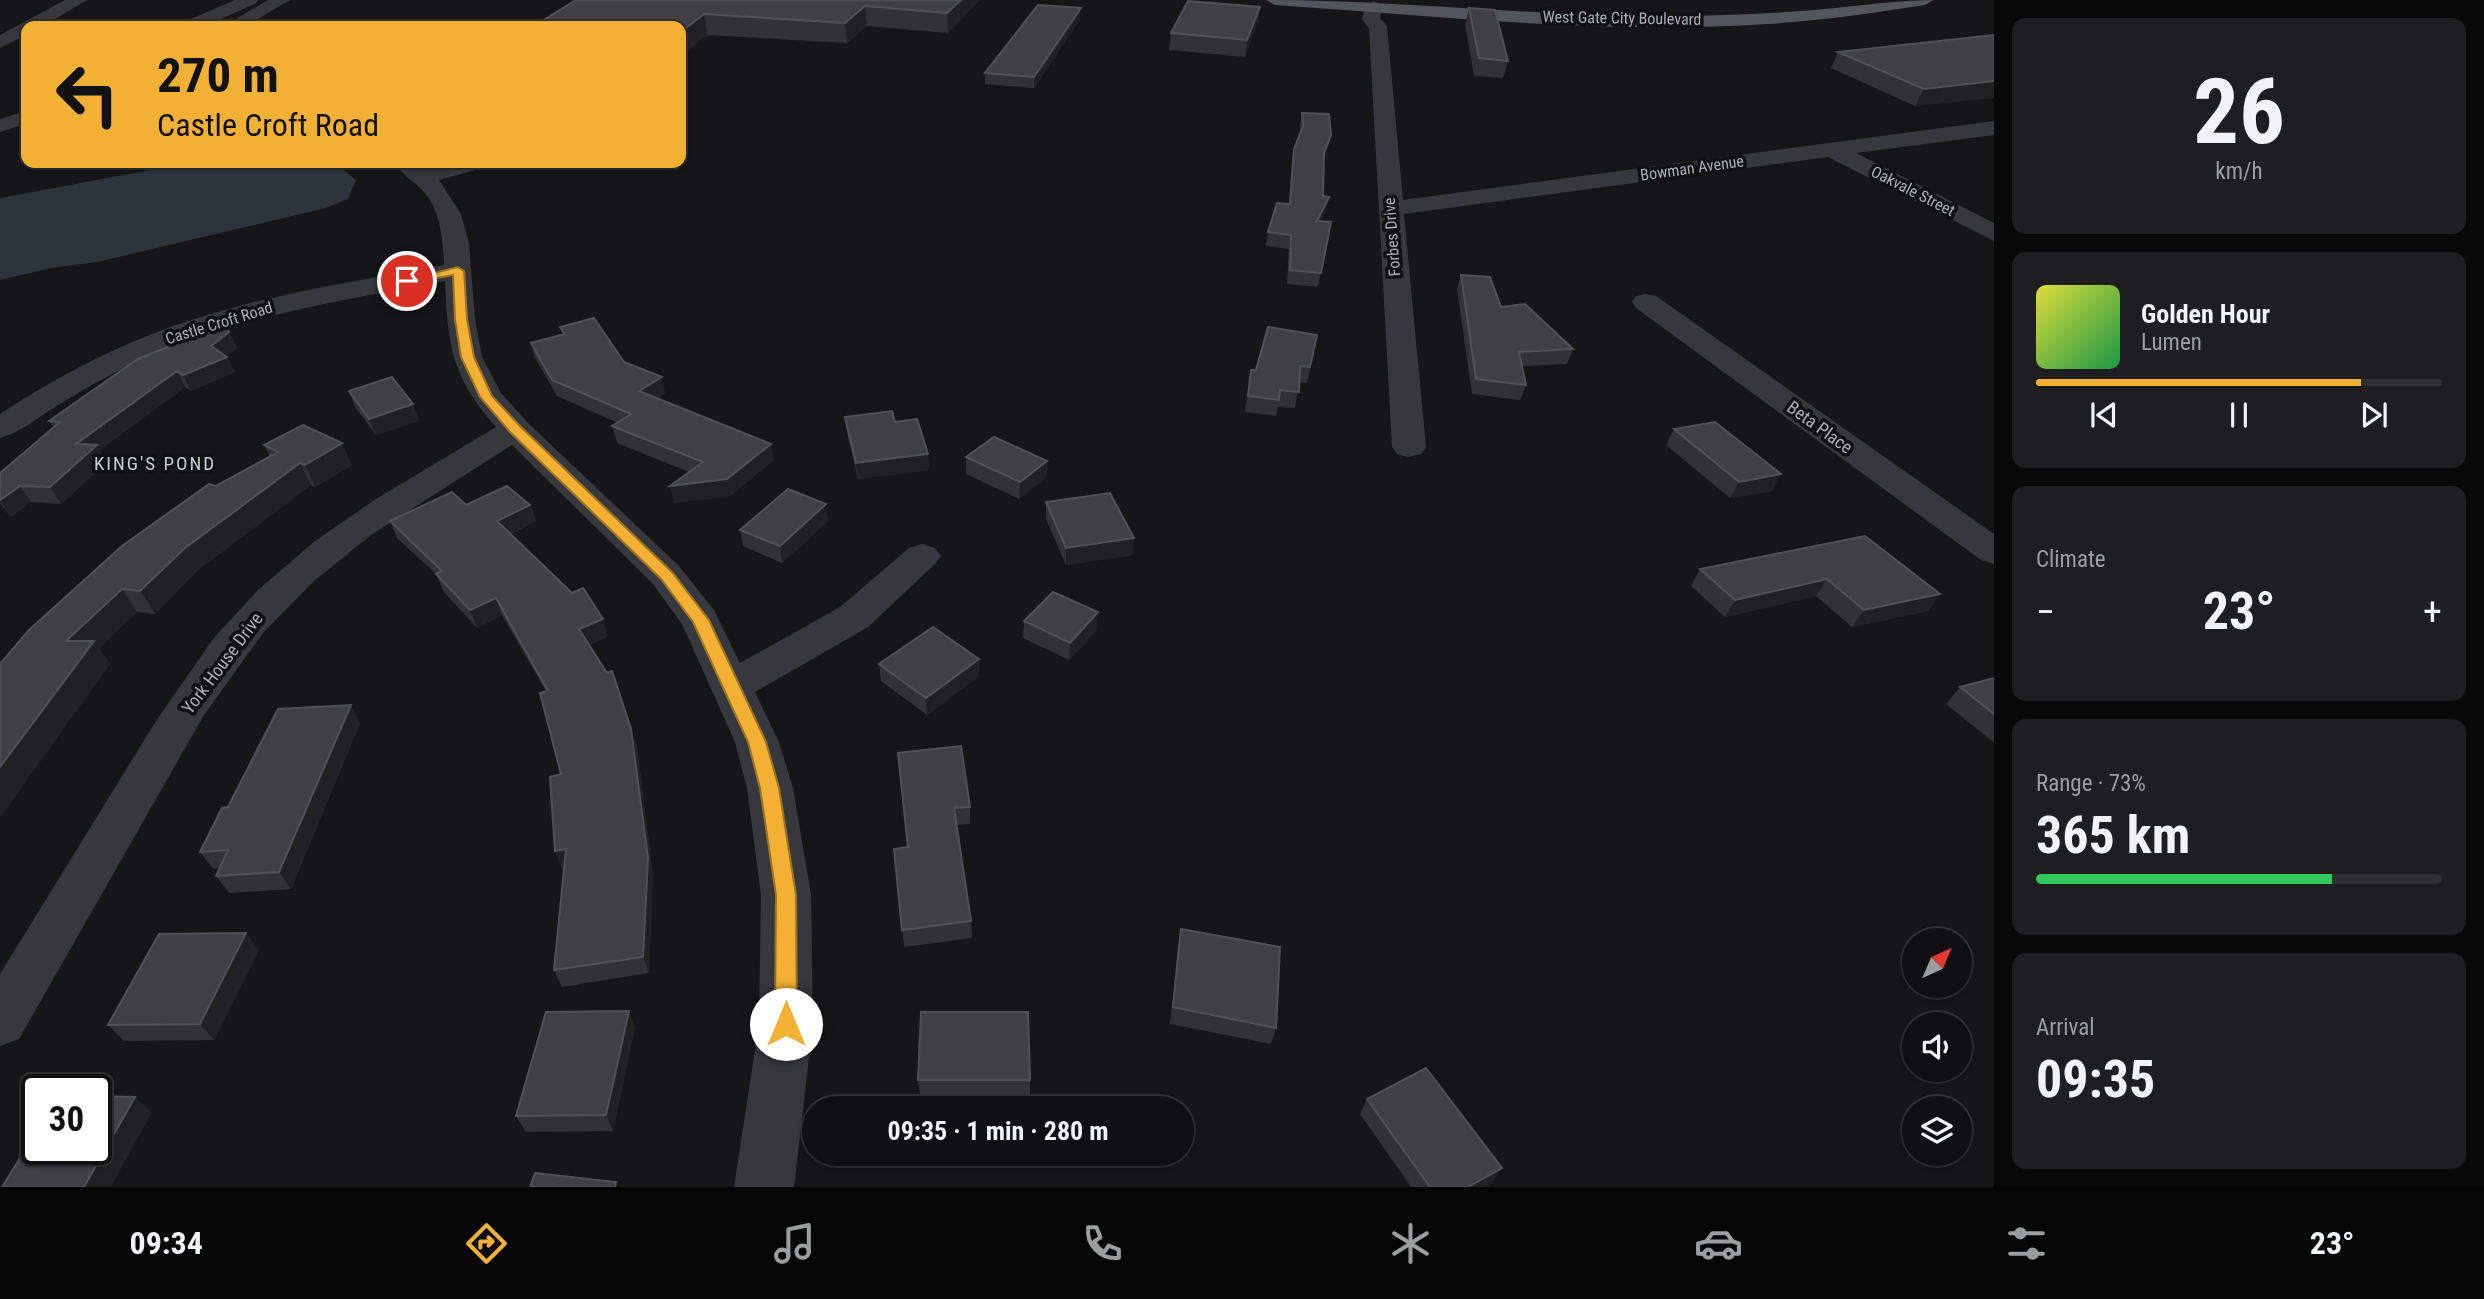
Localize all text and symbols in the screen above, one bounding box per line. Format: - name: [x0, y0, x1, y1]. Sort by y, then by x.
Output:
- street label: West Gate City Boulevard: [1543, 7, 1701, 29]
- text: 270 m: [157, 47, 279, 104]
- icon: left: [42, 49, 133, 140]
- text: 26: [2193, 59, 2285, 165]
- text: Castle Croft Road: [157, 106, 379, 144]
- street label: Bowman Avenue: [1639, 151, 1745, 185]
- text: km/h: [2215, 158, 2263, 185]
- street label: Oakvale Street: [1868, 162, 1958, 220]
- street label: Forbes Drive: [1380, 197, 1404, 277]
- pin: [377, 251, 437, 311]
- icon: arrive: [388, 262, 426, 300]
- street label: Castle Croft Road: [163, 298, 275, 348]
- text: Golden Hour: [2141, 299, 2270, 329]
- text: Lumen: [2141, 329, 2202, 356]
- street label: Beta Place: [1783, 396, 1857, 458]
- icon: previous: [2085, 396, 2123, 434]
- icon: pause: [2220, 396, 2258, 434]
- icon: next: [2355, 396, 2393, 434]
- district label: KING'S POND: [94, 452, 216, 475]
- text: Climate: [2036, 546, 2106, 573]
- text: 23°: [2203, 581, 2275, 642]
- text: −: [2036, 590, 2055, 634]
- text: +: [2423, 590, 2442, 634]
- street label: York House Drive: [177, 608, 267, 718]
- text: Range · 73%: [2036, 770, 2146, 797]
- text: 365 km: [2036, 805, 2190, 866]
- north arrow: [1902, 928, 1972, 998]
- map controls: [1902, 928, 1972, 1166]
- position arrow: [749, 987, 823, 1061]
- button: sound: [1902, 1012, 1972, 1082]
- text: Arrival: [2036, 1014, 2095, 1041]
- text: 09:35: [2036, 1049, 2155, 1110]
- speed limit sign: 30: [21, 1074, 112, 1165]
- button: layers: [1902, 1096, 1972, 1166]
- text: 09:35 · 1 min · 280 m: [888, 1116, 1108, 1146]
- icon: directions: [462, 1219, 511, 1268]
- icon: music: [770, 1219, 819, 1268]
- icon: phone: [1078, 1219, 1127, 1268]
- icon: climate: [1386, 1219, 1435, 1268]
- icon: car: [1694, 1219, 1743, 1268]
- icon: filters: [2002, 1219, 2051, 1268]
- text: 09:34: [129, 1224, 203, 1262]
- text: 23°: [2310, 1224, 2354, 1262]

